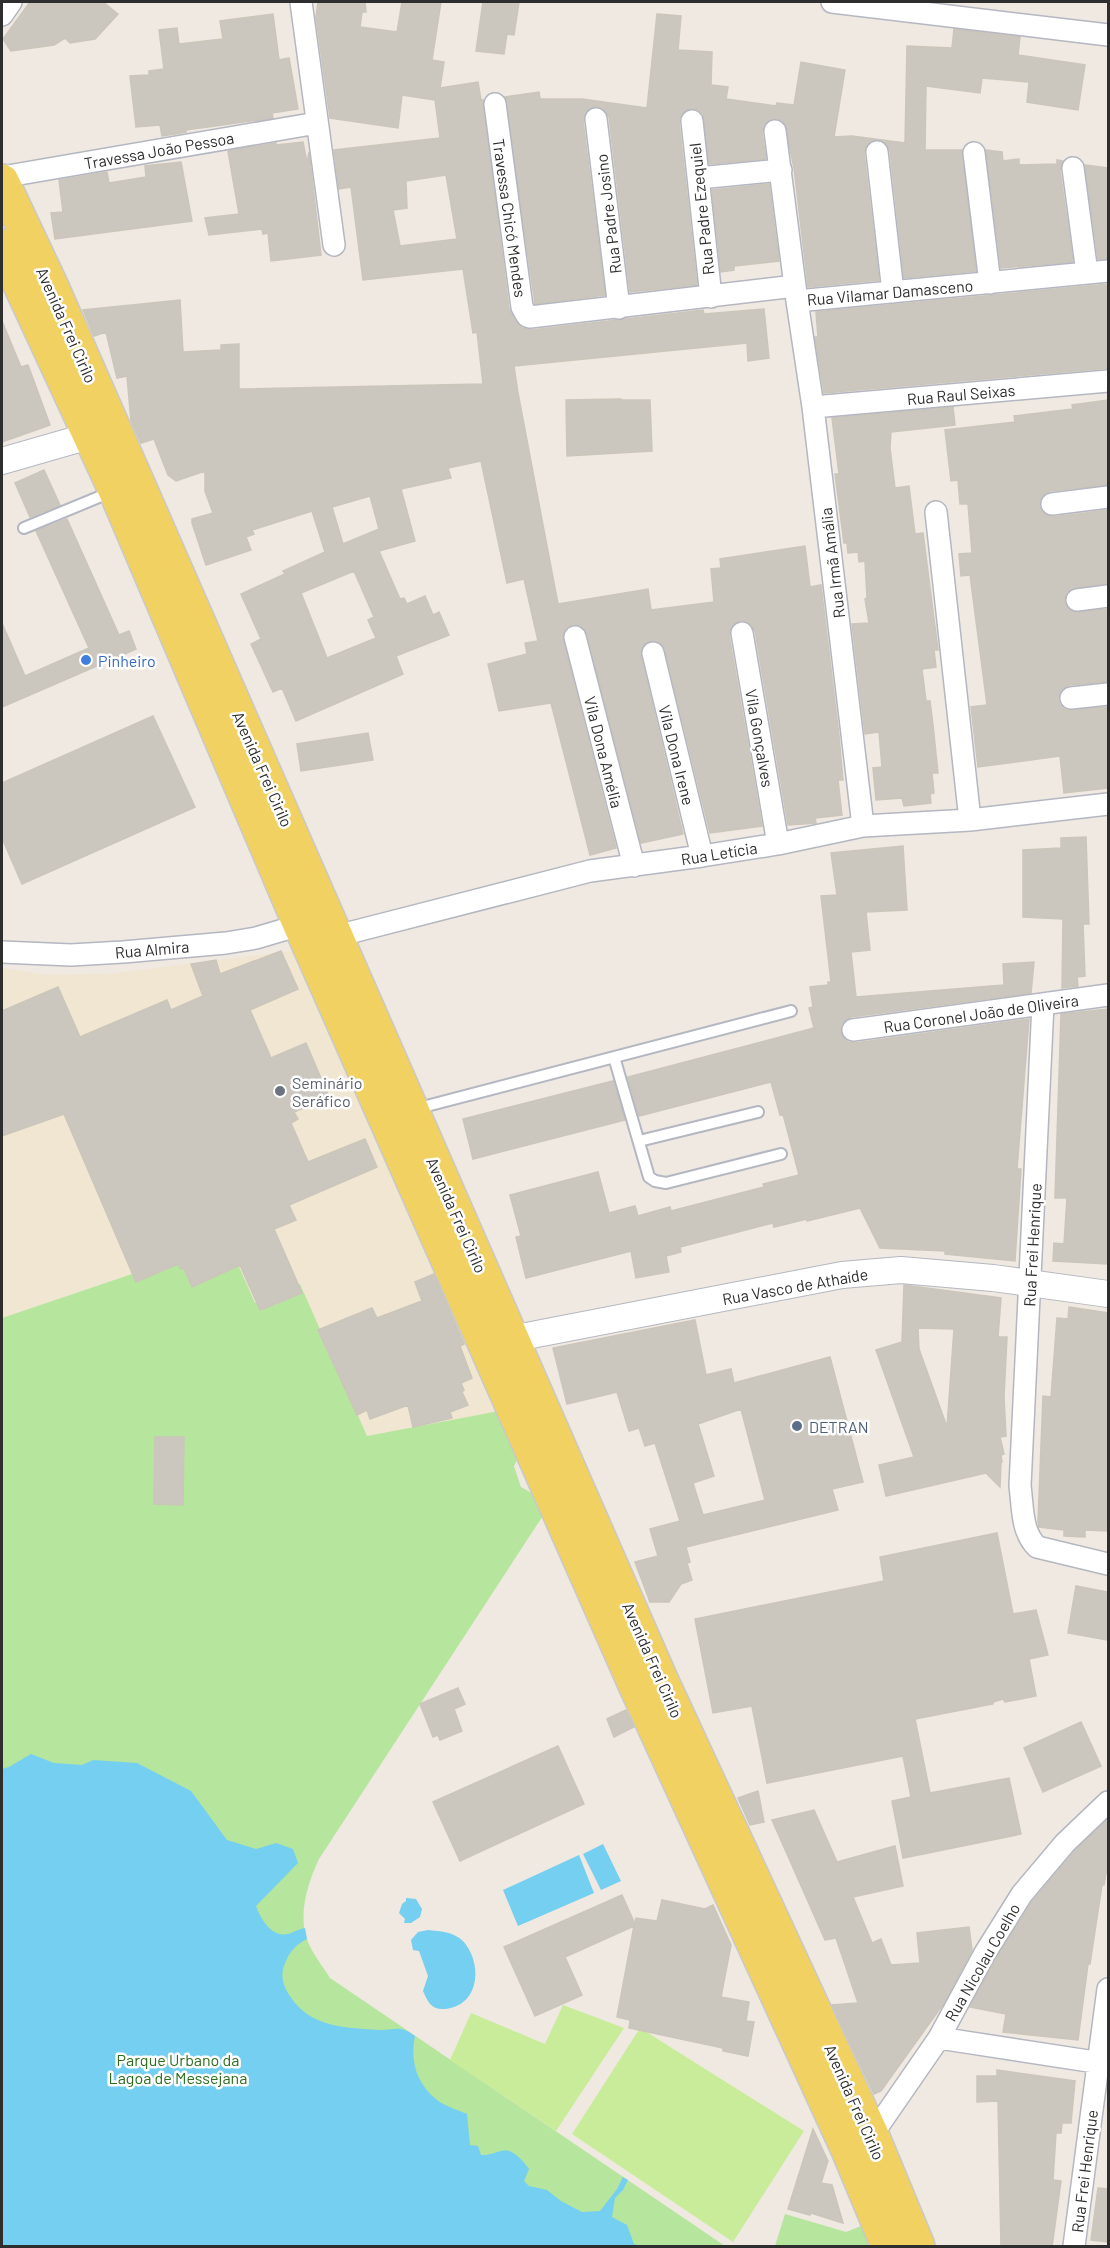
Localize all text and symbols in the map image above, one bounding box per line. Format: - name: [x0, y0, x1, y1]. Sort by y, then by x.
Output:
- street label: Travessa João Pessoa: [83, 127, 235, 173]
- street label: Travessa Chicó Mendes: [489, 137, 531, 299]
- street label: Rua Padre Ezequiel: [685, 142, 717, 276]
- street label: Rua Padre Josino: [591, 153, 625, 275]
- street label: Avenida Frei Cirilo: [33, 264, 101, 386]
- street label: Rua Vilamar Damasceno: [806, 275, 974, 309]
- street label: Rua Raul Seixas: [906, 380, 1016, 408]
- street label: Rua Irmã Amália: [816, 507, 848, 619]
- place label: Pinheiro: [98, 651, 156, 670]
- marker: Pinheiro: [79, 653, 93, 667]
- street label: Vila Gonçalves: [742, 688, 778, 788]
- street label: Vila Dona Amélia: [581, 694, 627, 810]
- street label: Vila Dona Irene: [655, 703, 699, 807]
- street label: Avenida Frei Cirilo: [229, 708, 297, 830]
- street label: Rua Letícia: [679, 838, 759, 868]
- street label: Rua Almira: [114, 936, 190, 962]
- street label: Rua Coronel João de Oliveira: [882, 990, 1080, 1036]
- place label: Seminário Seráfico: [292, 1073, 363, 1110]
- marker: Seminário Seráfico: [273, 1084, 287, 1098]
- street label: Avenida Frei Cirilo: [423, 1154, 491, 1276]
- street label: Rua Frei Henrique: [1019, 1183, 1045, 1307]
- street label: Rua Vasco de Athaíde: [721, 1264, 869, 1308]
- place label: DETRAN: [809, 1417, 869, 1436]
- marker: DETRAN: [790, 1419, 804, 1433]
- street label: Avenida Frei Cirilo: [619, 1599, 687, 1721]
- street label: Rua Nicolau Coelho: [940, 1900, 1024, 2024]
- street label: Avenida Frei Cirilo: [821, 2041, 889, 2163]
- park label: Parque Urbano da Lagoa de Messejana: [109, 2050, 247, 2087]
- street label: Rua Frei Henrique: [1067, 2108, 1101, 2234]

